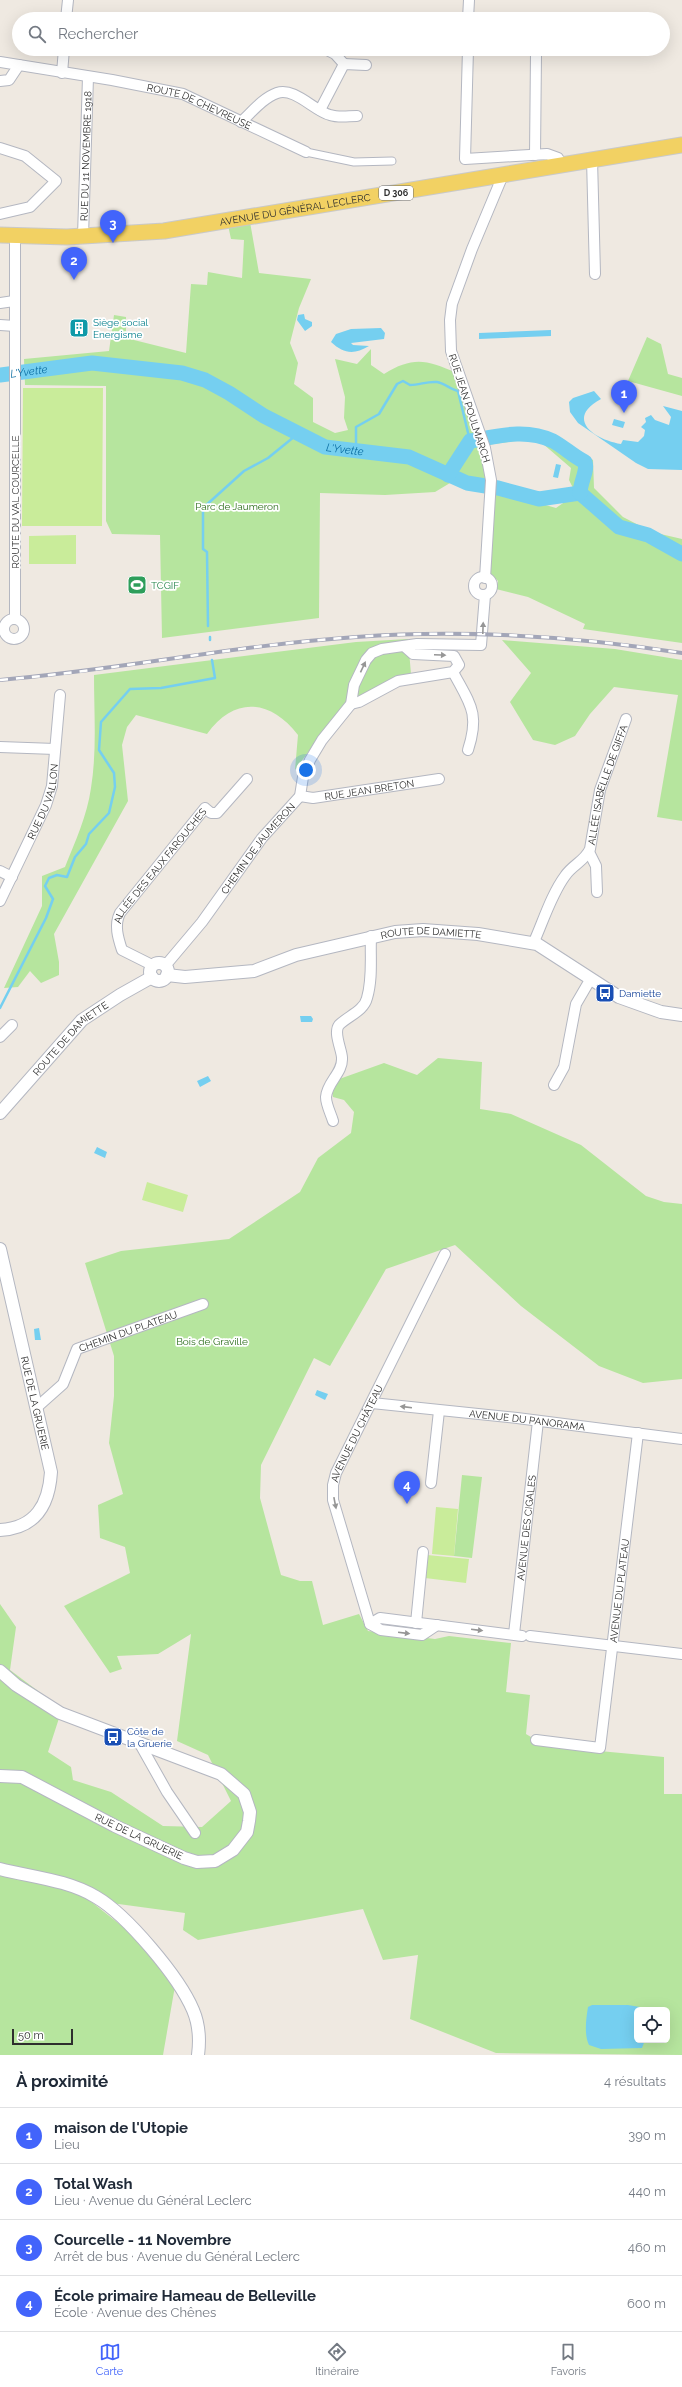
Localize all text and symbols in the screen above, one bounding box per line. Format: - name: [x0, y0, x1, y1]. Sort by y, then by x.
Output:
- search box: [12, 12, 670, 56]
- icon: search: [26, 23, 48, 45]
- text: Rechercher: [58, 25, 138, 43]
- street label: ROUTE DE CHEVREUSE: [146, 82, 253, 131]
- street label: RUE DU 11 NOVEMBRE 1918: [78, 91, 94, 221]
- road number: D 306: [379, 186, 413, 200]
- street label: AVENUE DU GÉNÉRAL LECLERC: [219, 192, 371, 228]
- pin: 3: [100, 210, 126, 243]
- pin: 2: [61, 247, 87, 280]
- building icon: Siège social Energisme: [68, 317, 90, 339]
- place label: Siège social Energisme: [93, 317, 149, 340]
- street label: RUE JEAN POULMARCH: [447, 352, 492, 464]
- water label: L'Yvette: [9, 363, 48, 381]
- pin: 1: [611, 380, 637, 413]
- street label: ROUTE DU VAL COURCELLE: [10, 435, 21, 569]
- water label: L'Yvette: [325, 441, 364, 459]
- park label: Parc de Jaumeron: [195, 501, 279, 512]
- sports icon: TCGIF: [126, 574, 148, 596]
- place label: TCGIF: [151, 580, 179, 591]
- one-way arrow: [480, 622, 487, 634]
- one-way arrow: [434, 652, 446, 659]
- one-way arrow: [360, 662, 366, 673]
- street label: ALLÉE ISABELLE DE GIFFA: [586, 723, 630, 846]
- your location: [296, 760, 316, 780]
- street label: RUE DU VALLON: [25, 763, 60, 841]
- street label: RUE JEAN BRETON: [324, 778, 415, 802]
- street label: CHEMIN DE JAUMERON: [219, 801, 297, 896]
- street label: ALLÉE DES EAUX FAROUCHES: [112, 806, 209, 924]
- street label: ROUTE DE DAMIETTE: [380, 925, 482, 941]
- bus stop icon: Damiette: [594, 982, 616, 1004]
- place label: Damiette: [619, 988, 661, 999]
- street label: ROUTE DE DAMIETTE: [31, 999, 110, 1078]
- street label: CHEMIN DU PLATEAU: [78, 1309, 179, 1354]
- park label: Bois de Graville: [176, 1336, 248, 1347]
- street label: RUE DE LA GRUERIE: [19, 1355, 51, 1451]
- street label: AVENUE DU CHÂTEAU: [329, 1383, 385, 1483]
- one-way arrow: [400, 1404, 412, 1410]
- street label: AVENUE DU PANORAMA: [468, 1408, 586, 1433]
- pin: 4: [394, 1471, 420, 1504]
- street label: AVENUE DES CIGALES: [515, 1474, 538, 1581]
- one-way arrow: [332, 1497, 338, 1509]
- street label: AVENUE DU PLATEAU: [608, 1538, 631, 1643]
- one-way arrow: [471, 1627, 483, 1633]
- one-way arrow: [398, 1630, 410, 1636]
- bus stop icon: Côte de la Gruerie: [102, 1726, 124, 1748]
- place label: Côte de la Gruerie: [127, 1726, 172, 1749]
- street label: RUE DE LA GRUERIE: [93, 1811, 185, 1862]
- map controls: [634, 2007, 670, 2043]
- button: locate: [634, 2007, 670, 2043]
- scale bar: [12, 2027, 73, 2046]
- text: 50 m: [18, 2029, 44, 2042]
- text: À proximité: [16, 2071, 108, 2091]
- text: 4 résultats: [604, 2074, 666, 2089]
- text: maison de l'Utopie: [54, 2119, 188, 2137]
- text: 1: [26, 2128, 32, 2143]
- text: 390 m: [628, 2128, 666, 2143]
- text: Lieu: [54, 2137, 80, 2152]
- text: Total Wash: [54, 2175, 133, 2193]
- text: 2: [25, 2184, 33, 2199]
- text: 440 m: [629, 2184, 666, 2199]
- text: Lieu · Avenue du Général Leclerc: [54, 2193, 252, 2208]
- text: Courcelle - 11 Novembre: [54, 2231, 231, 2249]
- text: 3: [25, 2240, 33, 2255]
- text: 460 m: [628, 2240, 666, 2255]
- text: Arrêt de bus · Avenue du Général Leclerc: [54, 2249, 300, 2264]
- text: École primaire Hameau de Belleville: [54, 2287, 316, 2305]
- text: 4: [25, 2296, 33, 2311]
- text: 600 m: [627, 2296, 666, 2311]
- text: École · Avenue des Chênes: [54, 2305, 216, 2320]
- tab: Carte: [96, 2341, 123, 2378]
- tab: Itinéraire: [315, 2341, 359, 2378]
- tab: Favoris: [551, 2341, 586, 2378]

